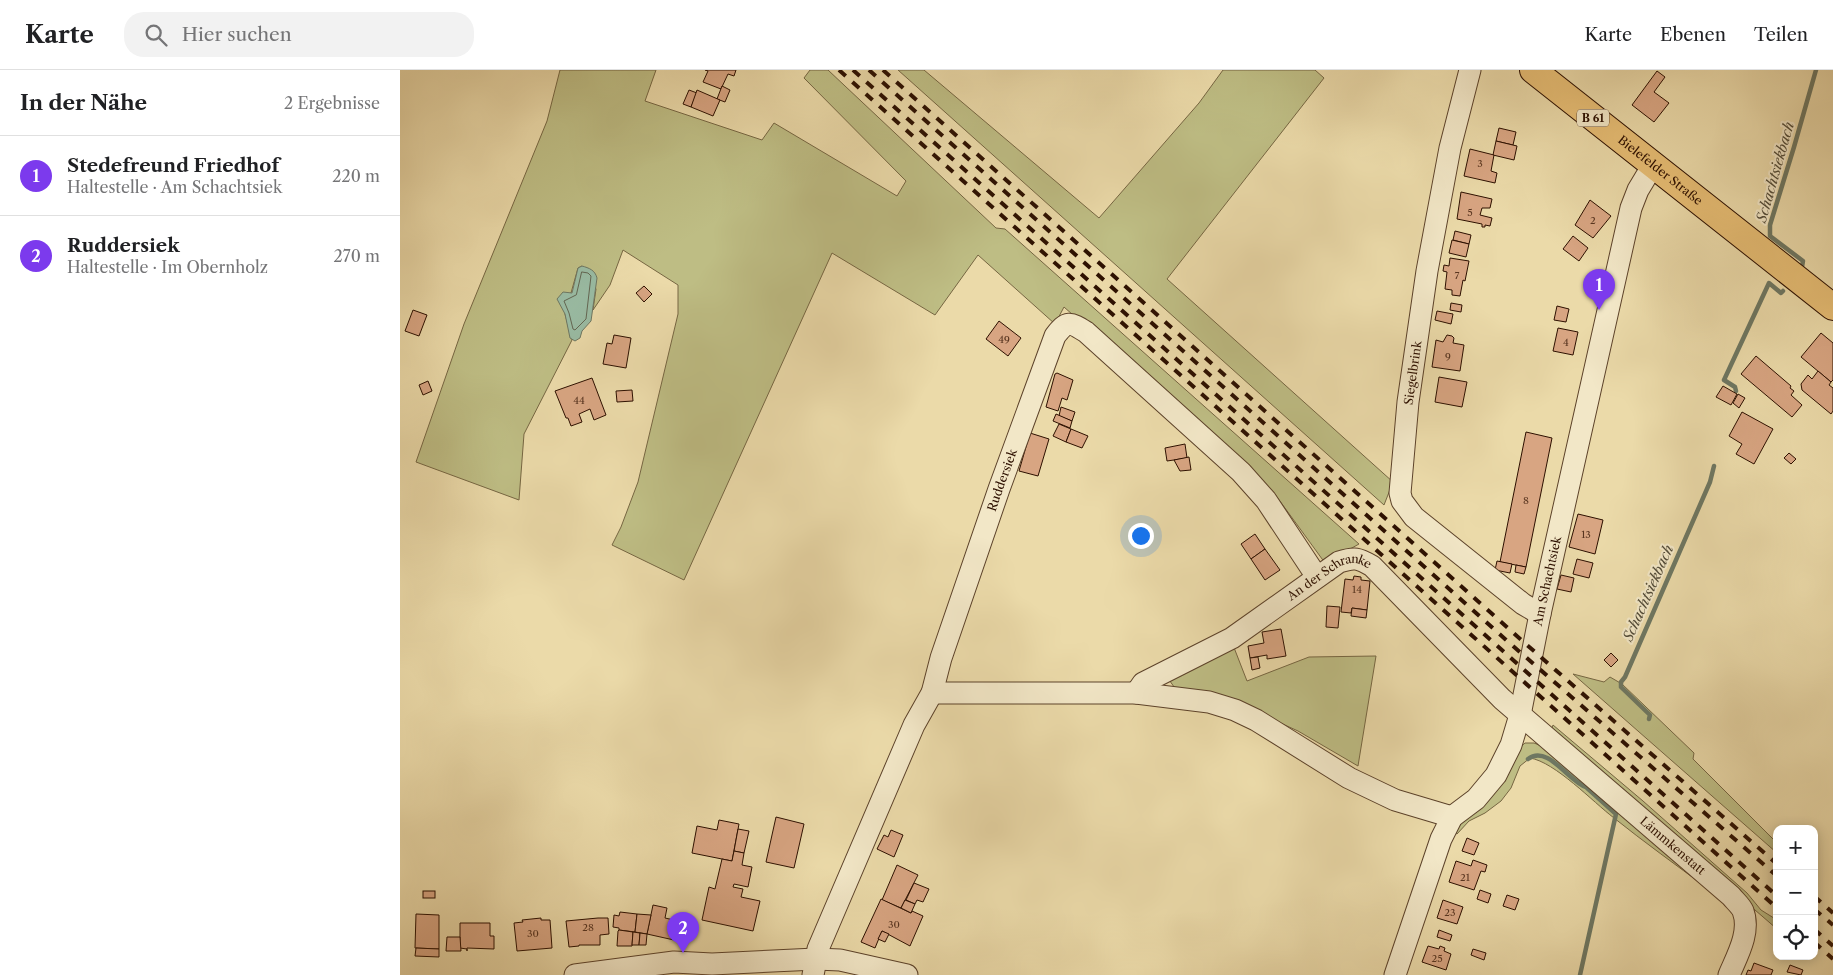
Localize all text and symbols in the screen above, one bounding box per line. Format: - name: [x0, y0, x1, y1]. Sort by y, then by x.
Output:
- search box: [124, 12, 474, 57]
- text: Karte: [25, 20, 94, 49]
- icon: search: [142, 21, 170, 49]
- text: Hier suchen: [182, 23, 292, 46]
- text: Karte: [1584, 24, 1632, 46]
- text: Ebenen: [1660, 24, 1726, 46]
- text: Teilen: [1754, 24, 1808, 46]
- text: In der Nähe: [20, 90, 147, 115]
- text: 2 Ergebnisse: [284, 93, 380, 113]
- road number: B 61: [1577, 110, 1609, 126]
- water label: Schachtsiekbach: [1752, 120, 1798, 225]
- street label: Bielefelder Straße: [1615, 132, 1706, 208]
- text: Stedefreund Friedhof: [67, 154, 279, 177]
- house number: 3: [1477, 157, 1483, 170]
- text: 1: [32, 166, 40, 186]
- text: 220 m: [332, 166, 380, 186]
- text: Haltestelle · Am Schachtsiek: [67, 177, 282, 197]
- house number: 5: [1467, 206, 1473, 219]
- house number: 2: [1590, 214, 1596, 227]
- text: Ruddersiek: [67, 234, 180, 257]
- text: 2: [31, 246, 41, 266]
- text: 270 m: [334, 246, 380, 266]
- text: Haltestelle · Im Obernholz: [67, 257, 268, 277]
- house number: 7: [1455, 269, 1460, 282]
- pin: 1: [1583, 269, 1615, 310]
- house number: 49: [998, 333, 1010, 346]
- house number: 4: [1563, 336, 1569, 349]
- street label: Siegelbrink: [1401, 339, 1425, 406]
- house number: 9: [1445, 350, 1451, 363]
- house number: 44: [573, 394, 585, 407]
- street label: Ruddersiek: [984, 446, 1020, 513]
- house number: 8: [1523, 494, 1529, 507]
- your location: [1128, 523, 1154, 549]
- house number: 13: [1581, 528, 1591, 541]
- street label: Am Schachtsiek: [1530, 534, 1564, 628]
- water label: Schachtsiekbach: [1618, 542, 1677, 645]
- street label: An der Schranke: [1283, 551, 1375, 604]
- house number: 14: [1352, 583, 1362, 596]
- street label: Lämmkenstatt: [1637, 813, 1709, 878]
- map controls: [1773, 825, 1818, 960]
- button: +: [1773, 825, 1818, 870]
- button: −: [1773, 870, 1818, 915]
- house number: 21: [1460, 871, 1471, 884]
- house number: 23: [1444, 906, 1456, 919]
- pin: 2: [667, 912, 699, 953]
- button: locate: [1773, 915, 1818, 960]
- house number: 30: [888, 918, 900, 931]
- house number: 28: [582, 921, 594, 934]
- house number: 30: [527, 927, 539, 940]
- house number: 25: [1431, 952, 1443, 965]

